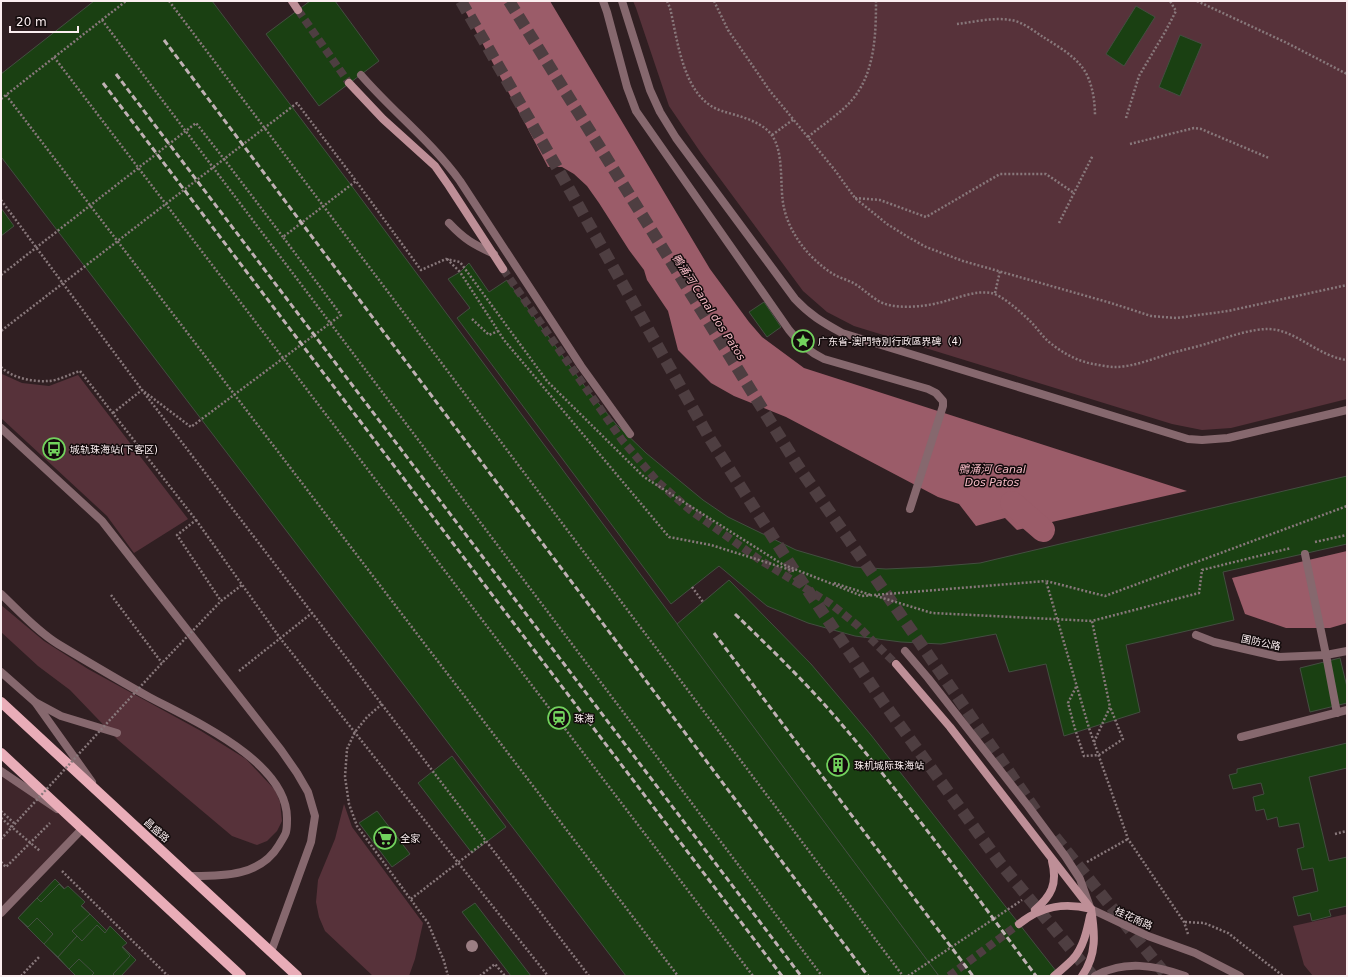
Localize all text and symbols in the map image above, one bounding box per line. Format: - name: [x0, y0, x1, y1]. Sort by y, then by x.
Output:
- scale bar: [10, 8, 78, 34]
- text: 20 m: [16, 15, 47, 29]
- water label: 鴨涌河 Canal dos Patos: [669, 252, 748, 363]
- place icon: 广东省-澳門特別行政區界碑（4）: [790, 328, 816, 354]
- place label: 广东省-澳門特別行政區界碑（4）: [818, 336, 968, 347]
- bus stop icon: 城轨珠海站(下客区): [41, 436, 67, 462]
- place label: 城轨珠海站(下客区): [70, 444, 158, 455]
- water label: 鴨涌河 Canal Dos Patos: [958, 463, 1026, 489]
- street label: 国防公路: [1240, 633, 1282, 652]
- station icon: 珠海: [546, 705, 572, 731]
- place label: 珠海: [574, 713, 594, 724]
- building icon: 珠机城际珠海站: [825, 752, 851, 778]
- place label: 珠机城际珠海站: [854, 760, 924, 771]
- street label: 昌盛路: [142, 816, 171, 844]
- supermarket icon: 全家: [372, 825, 398, 851]
- place label: 全家: [400, 833, 421, 844]
- street label: 桂花南路: [1113, 905, 1154, 932]

